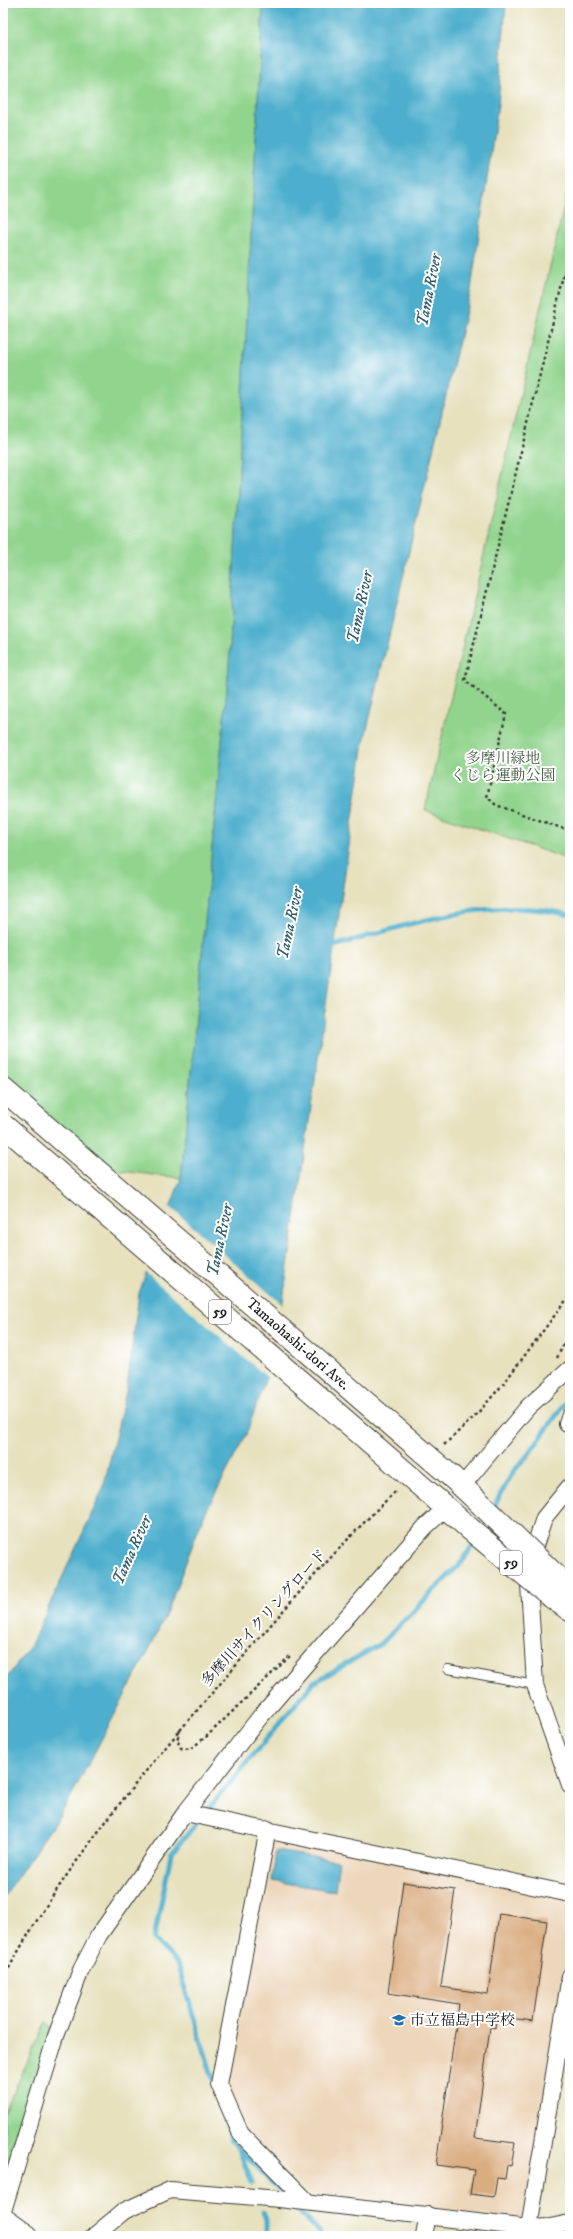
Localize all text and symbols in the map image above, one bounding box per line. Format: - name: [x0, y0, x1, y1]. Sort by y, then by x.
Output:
- water label: Tama River: [412, 251, 446, 328]
- water label: Tama River: [343, 568, 378, 645]
- park label: 多摩川緑地 くじら運動公園: [450, 749, 556, 785]
- water label: Tama River: [273, 884, 308, 961]
- water label: Tama River: [203, 1201, 238, 1278]
- street label: Tamaohashi-dori Ave.: [242, 1294, 354, 1394]
- road number: 59: [209, 1300, 231, 1324]
- water label: Tama River: [108, 1511, 157, 1588]
- street label: 多摩川サイクリングロード: [197, 1545, 331, 1691]
- road number: 59: [500, 1551, 522, 1575]
- place label: 市立福島中学校: [410, 2011, 515, 2030]
- school or university icon: 市立福島中学校: [391, 2012, 407, 2028]

